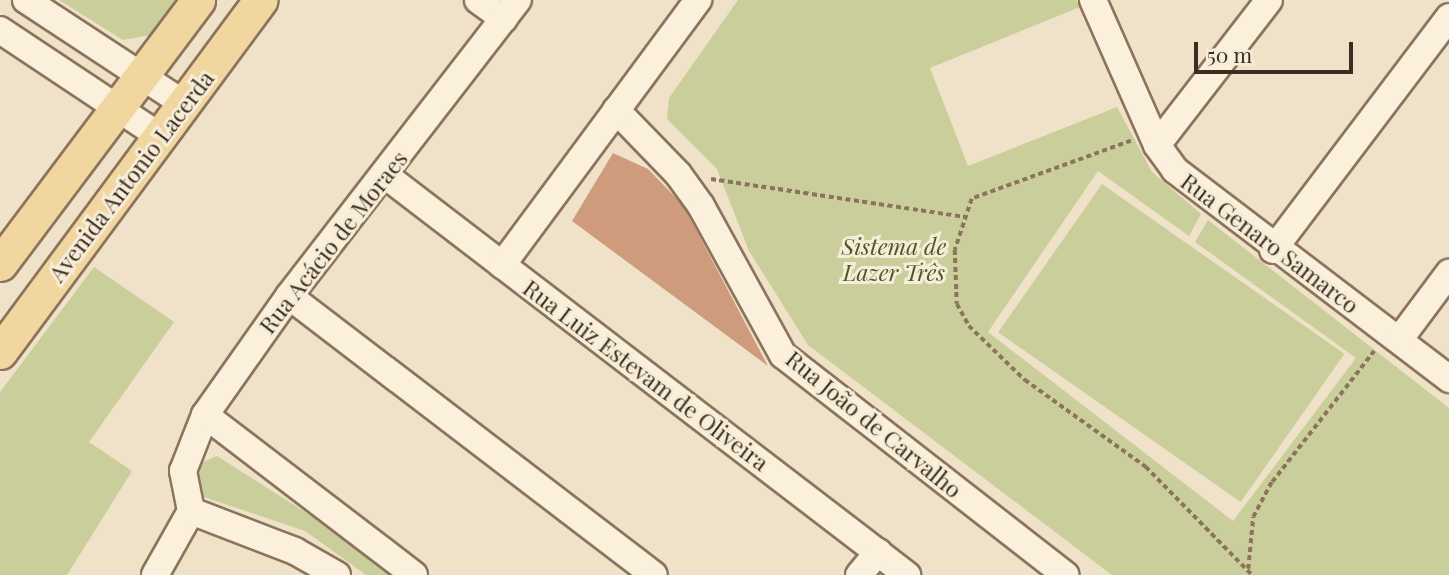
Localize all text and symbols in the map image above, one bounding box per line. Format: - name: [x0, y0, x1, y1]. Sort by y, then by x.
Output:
- scale bar: [1197, 28, 1356, 72]
- text: 50 m: [1207, 40, 1252, 68]
- street label: Avenida Antonio Lacerda: [42, 65, 220, 287]
- street label: Rua Acácio de Moraes: [253, 145, 413, 339]
- street label: Rua Genaro Samarco: [1176, 167, 1364, 319]
- park label: Sistema de Lazer Três: [842, 232, 946, 286]
- street label: Rua Luiz Estevam de Oliveira: [518, 274, 774, 476]
- street label: Rua João de Carvalho: [780, 345, 968, 503]

